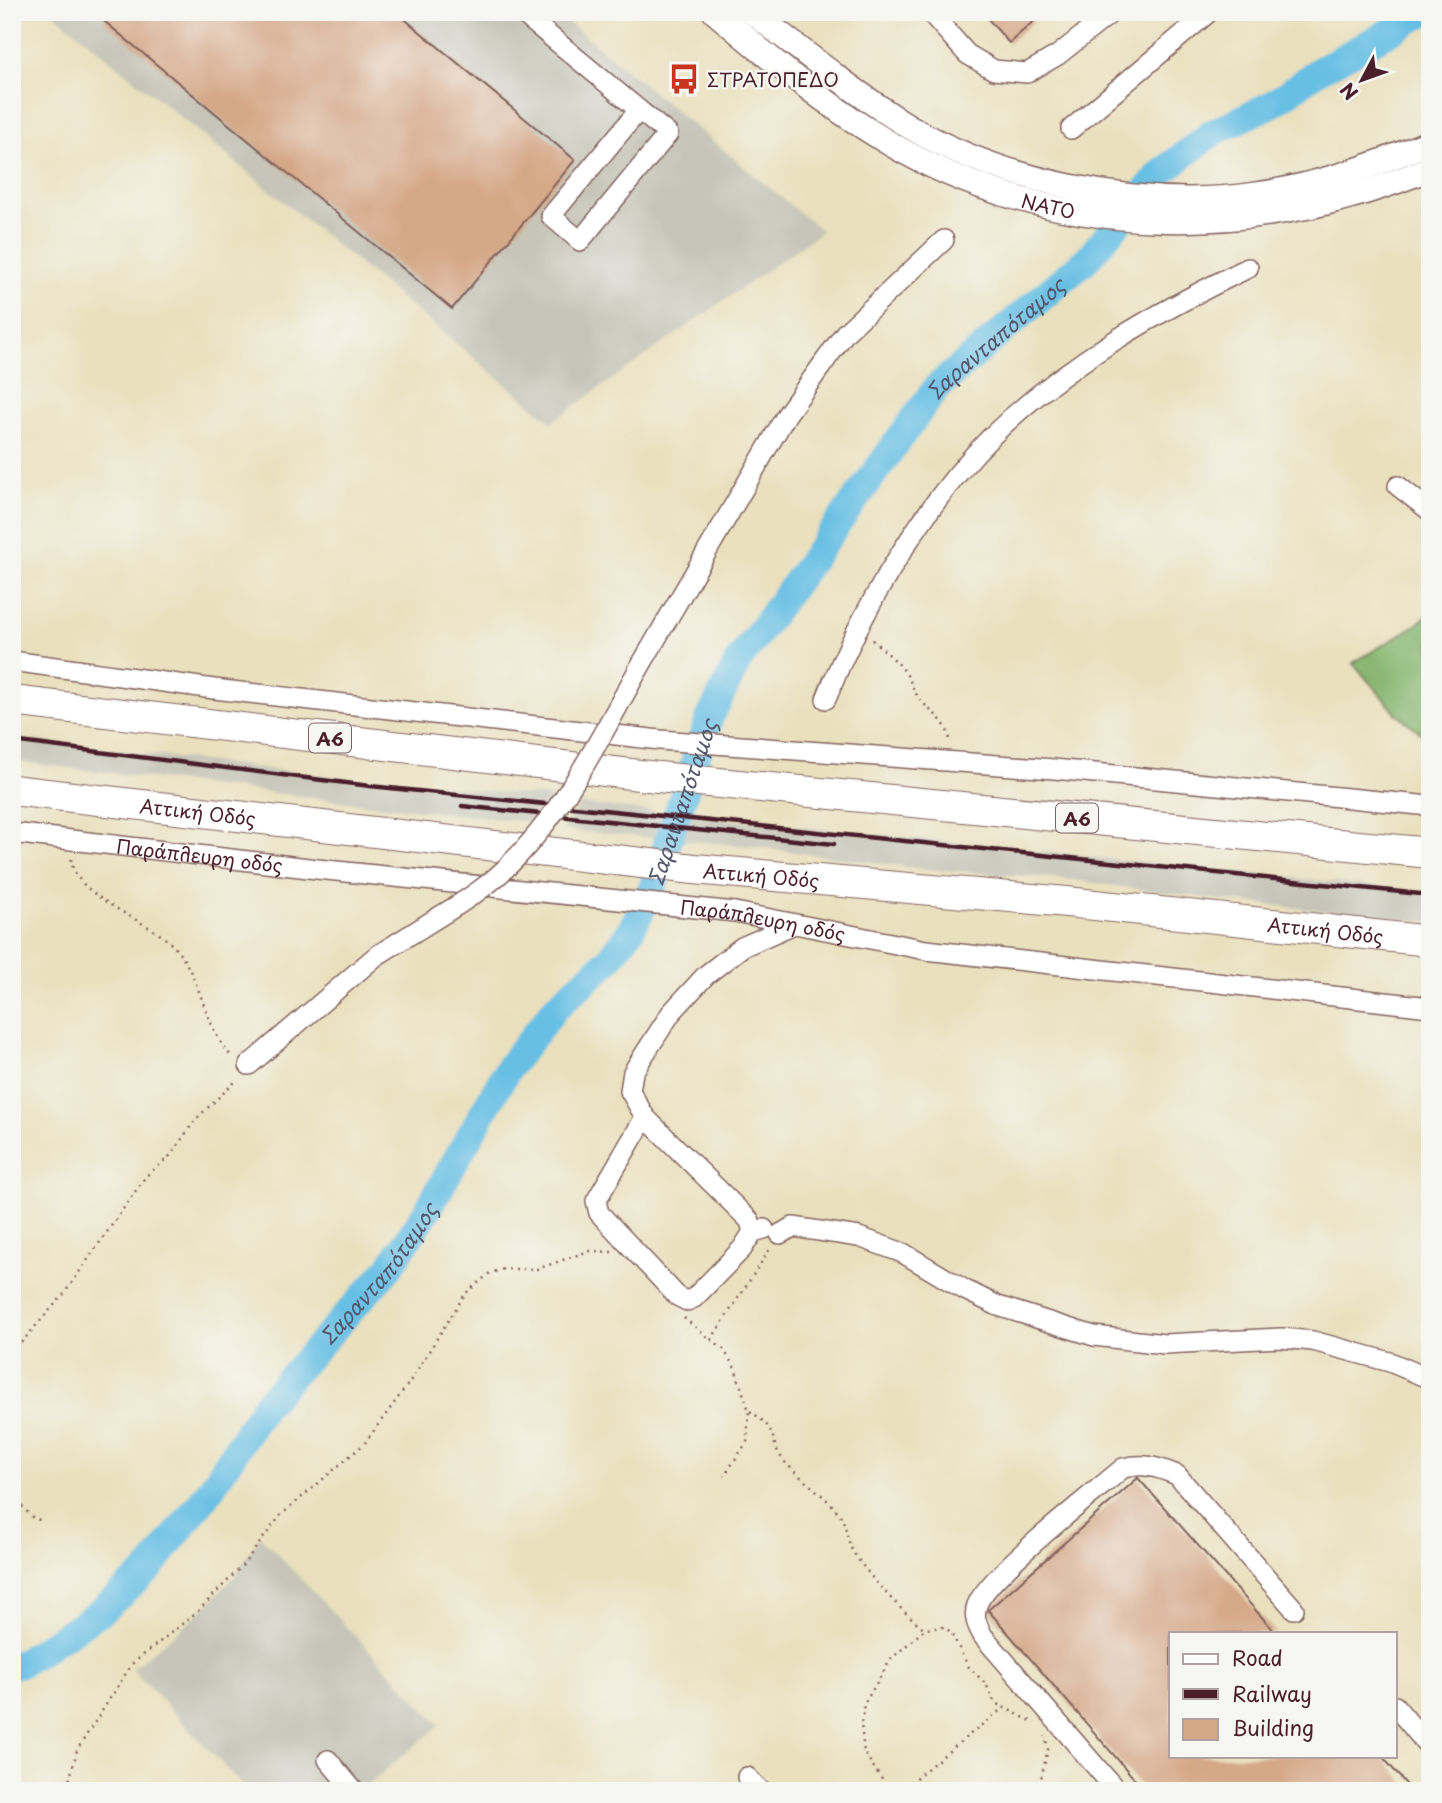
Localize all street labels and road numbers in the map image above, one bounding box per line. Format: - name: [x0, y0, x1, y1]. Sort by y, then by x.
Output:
- street label: ΝΑΤΟ: [1018, 186, 1078, 225]
- road number: Α6: [309, 724, 351, 752]
- street label: Αττική Οδός: [138, 791, 257, 832]
- road number: Α6: [1056, 804, 1098, 832]
- street label: Παράπλευρη οδός: [115, 831, 284, 879]
- street label: Αττική Οδός: [702, 856, 820, 894]
- street label: Παράπλευρη οδός: [679, 892, 848, 948]
- street label: Αττική Οδός: [1266, 910, 1385, 950]

